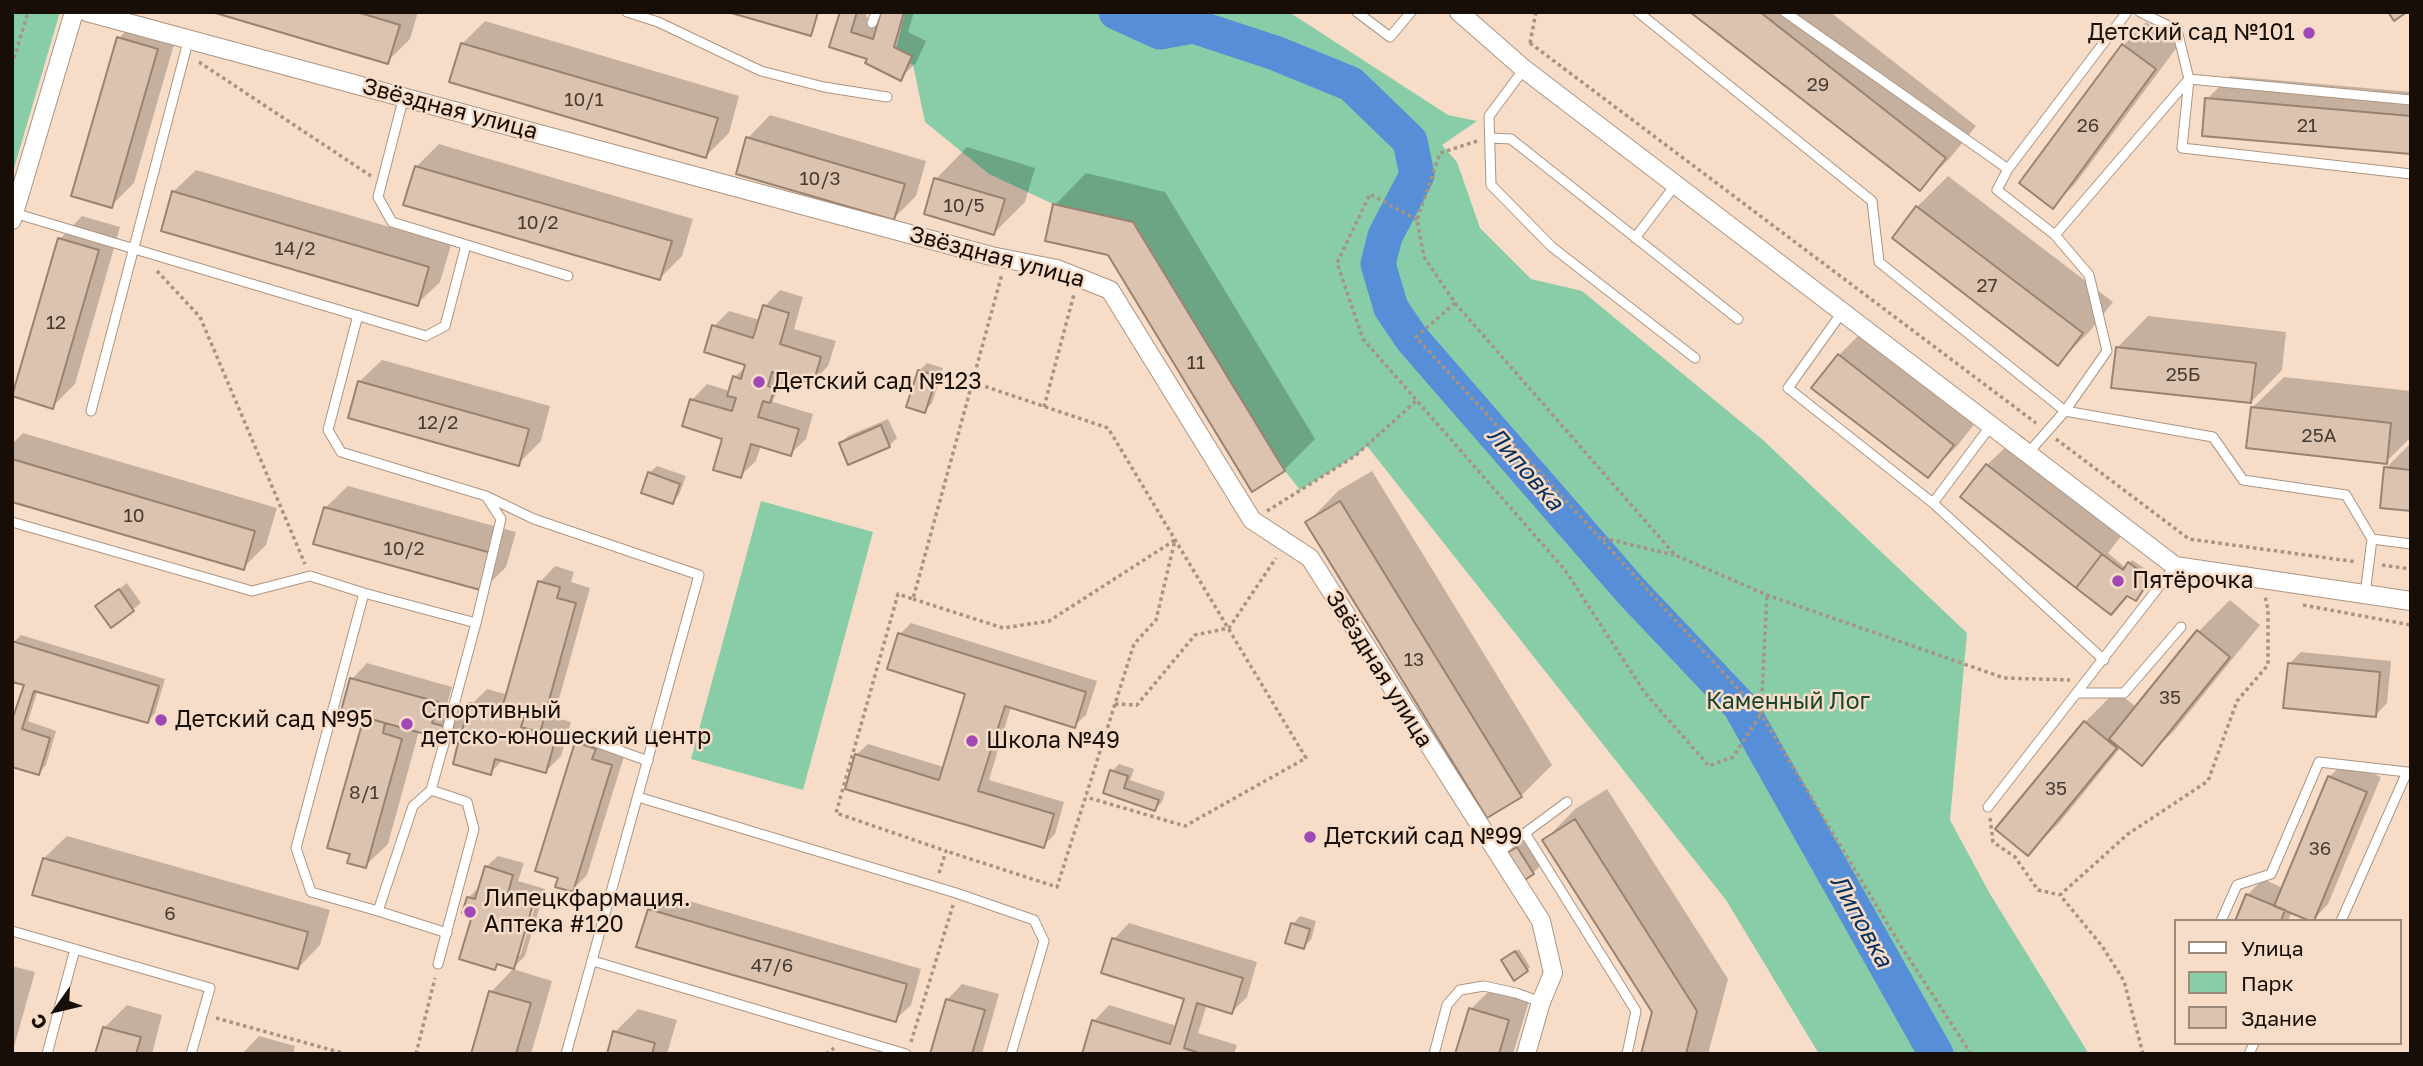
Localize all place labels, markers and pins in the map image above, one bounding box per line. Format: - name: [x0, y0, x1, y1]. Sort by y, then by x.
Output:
- place label: Детский сад №101: [2088, 19, 2295, 47]
- marker: Детский сад №101: [2301, 25, 2317, 41]
- place label: Детский сад №123: [773, 368, 982, 396]
- marker: Детский сад №123: [751, 374, 767, 390]
- place label: Пятёрочка: [2132, 567, 2253, 595]
- marker: Пятёрочка: [2110, 573, 2126, 589]
- place label: Спортивный детско-юношеский центр: [421, 697, 711, 751]
- place label: Детский сад №95: [175, 706, 373, 734]
- marker: Детский сад №95: [153, 712, 169, 728]
- marker: Спортивный детско-юношеский центр: [399, 716, 415, 732]
- place label: Школа №49: [986, 727, 1120, 755]
- marker: Школа №49: [964, 733, 980, 749]
- place label: Детский сад №99: [1324, 823, 1522, 851]
- marker: Детский сад №99: [1302, 829, 1318, 845]
- place label: Липецкфармация. Аптека #120: [484, 885, 691, 939]
- marker: Липецкфармация. Аптека #120: [462, 904, 478, 920]

